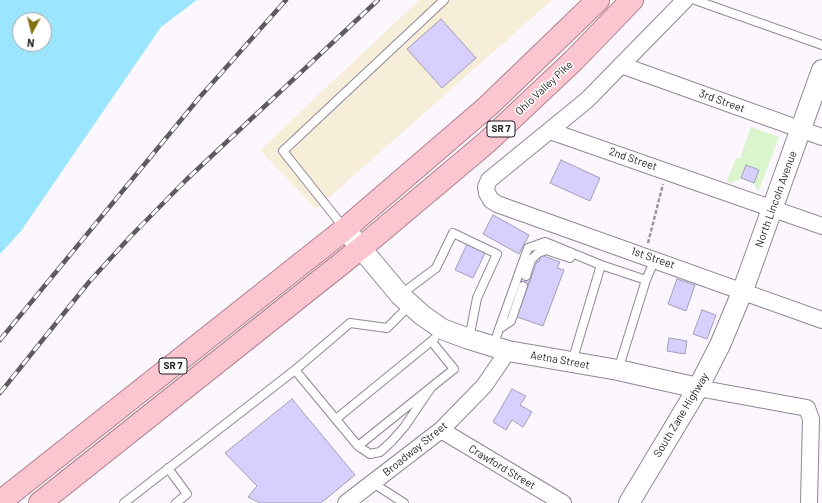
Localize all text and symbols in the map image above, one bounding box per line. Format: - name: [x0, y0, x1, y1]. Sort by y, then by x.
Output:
- north arrow: [12, 12, 52, 52]
- text: N: [26, 37, 35, 50]
- street label: Ohio Valley Pike: [512, 58, 576, 118]
- street label: 3rd Street: [697, 87, 747, 115]
- road number: SR 7: [487, 121, 515, 137]
- street label: 2nd Street: [607, 145, 659, 173]
- street label: North Lincoln Avenue: [752, 149, 800, 249]
- street label: 1st Street: [629, 244, 677, 272]
- street label: Aetna Street: [529, 348, 591, 372]
- road number: SR 7: [159, 358, 187, 374]
- street label: South Zane Highway: [651, 370, 711, 460]
- street label: Broadway Street: [380, 419, 450, 479]
- street label: Crawford Street: [466, 442, 538, 492]

